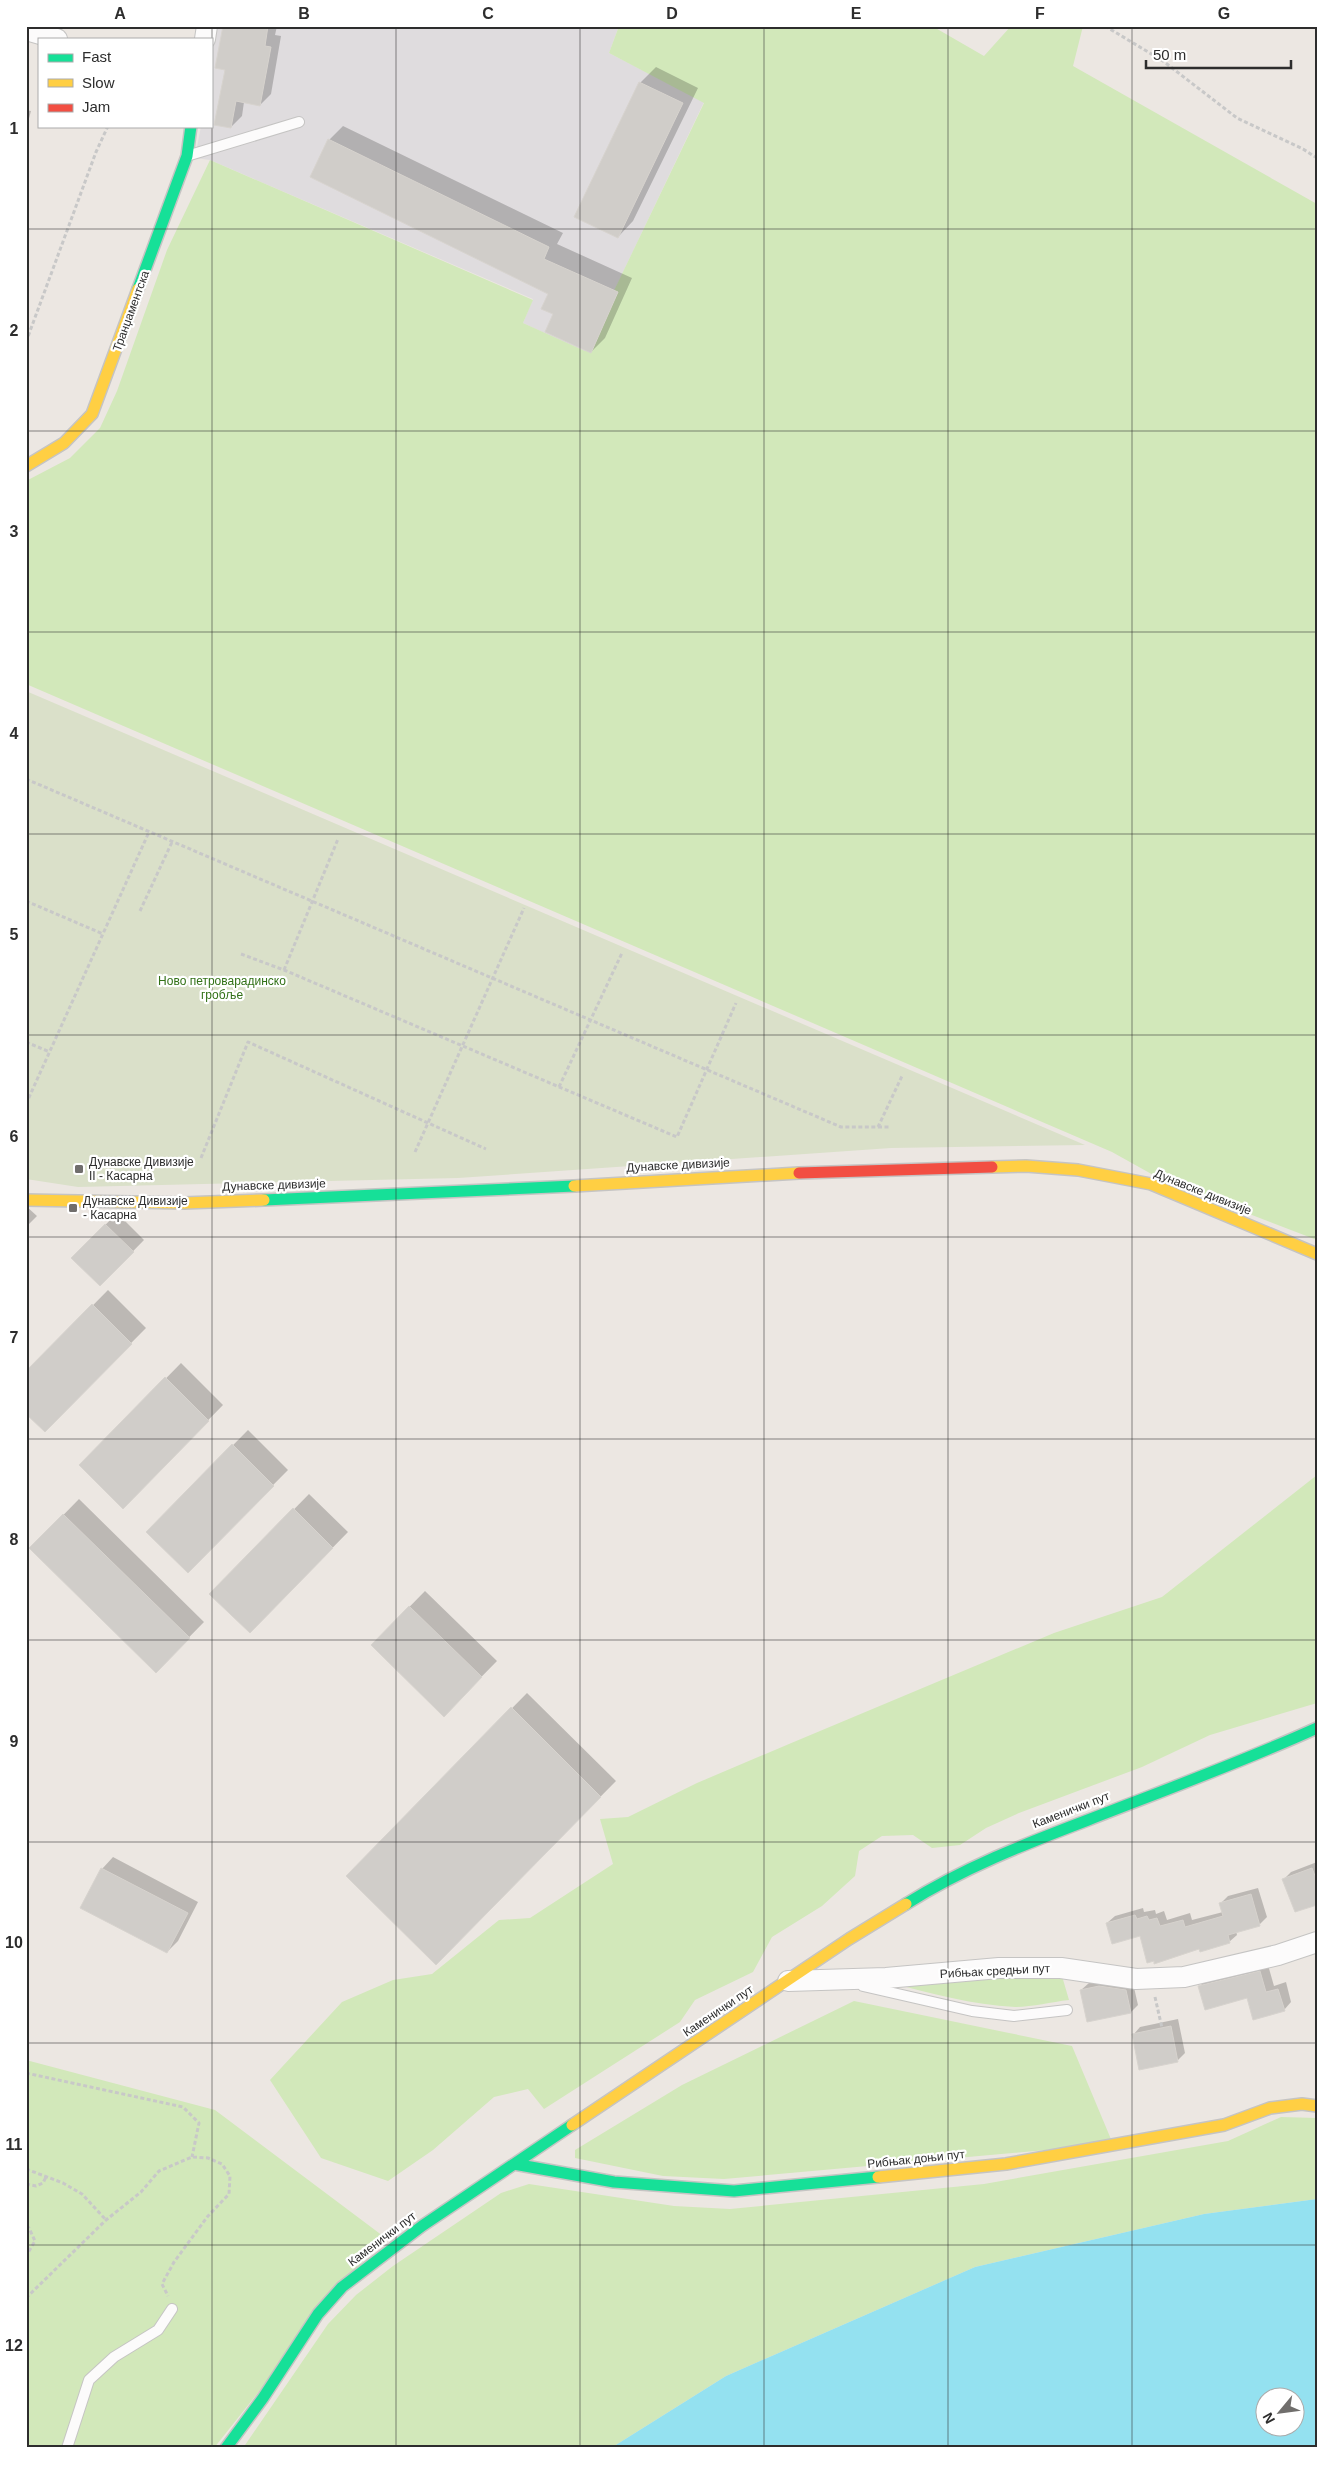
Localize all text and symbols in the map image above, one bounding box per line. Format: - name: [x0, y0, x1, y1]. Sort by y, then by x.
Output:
- text: A: [114, 5, 126, 22]
- text: B: [298, 5, 310, 22]
- text: C: [482, 5, 494, 22]
- text: D: [666, 5, 678, 22]
- text: E: [851, 5, 862, 22]
- text: F: [1035, 5, 1045, 22]
- text: G: [1218, 5, 1230, 22]
- legend: [38, 38, 212, 128]
- scale bar: [1146, 38, 1290, 70]
- text: 50 m: [1153, 46, 1186, 63]
- text: Fast: [82, 48, 112, 65]
- text: Slow: [82, 74, 115, 91]
- text: Jam: [82, 98, 110, 115]
- text: 1: [10, 120, 19, 137]
- street label: Транџаментска: [110, 268, 152, 353]
- text: 2: [10, 322, 19, 339]
- text: 3: [10, 523, 19, 540]
- text: 4: [10, 725, 19, 742]
- text: 5: [10, 926, 19, 943]
- park label: Ново петроварадинско гробље: [158, 974, 286, 1002]
- text: 6: [10, 1128, 19, 1145]
- place label: Дунавске Дивизије II - Касарна: [89, 1155, 194, 1183]
- street label: Дунавске дивизије: [626, 1155, 730, 1175]
- marker: Дунавске Дивизије II - Касарна: [73, 1163, 85, 1175]
- street label: Дунавске дивизије: [1152, 1166, 1254, 1218]
- street label: Дунавске дивизије: [222, 1176, 326, 1194]
- place label: Дунавске Дивизије - Касарна: [83, 1194, 188, 1222]
- marker: Дунавске Дивизије - Касарна: [67, 1202, 79, 1214]
- text: 7: [10, 1329, 19, 1346]
- text: 8: [10, 1531, 19, 1548]
- text: 9: [10, 1733, 19, 1750]
- street label: Каменички пут: [1030, 1789, 1112, 1831]
- text: 10: [5, 1934, 23, 1951]
- street label: Рибњак средњи пут: [939, 1961, 1051, 1981]
- street label: Каменички пут: [680, 1982, 756, 2040]
- text: 11: [6, 2136, 23, 2153]
- street label: Рибњак доњи пут: [867, 2147, 966, 2171]
- street label: Каменички пут: [345, 2209, 419, 2269]
- text: 12: [5, 2337, 23, 2354]
- north arrow: [1256, 2386, 1306, 2436]
- text: N: [1259, 2410, 1278, 2427]

